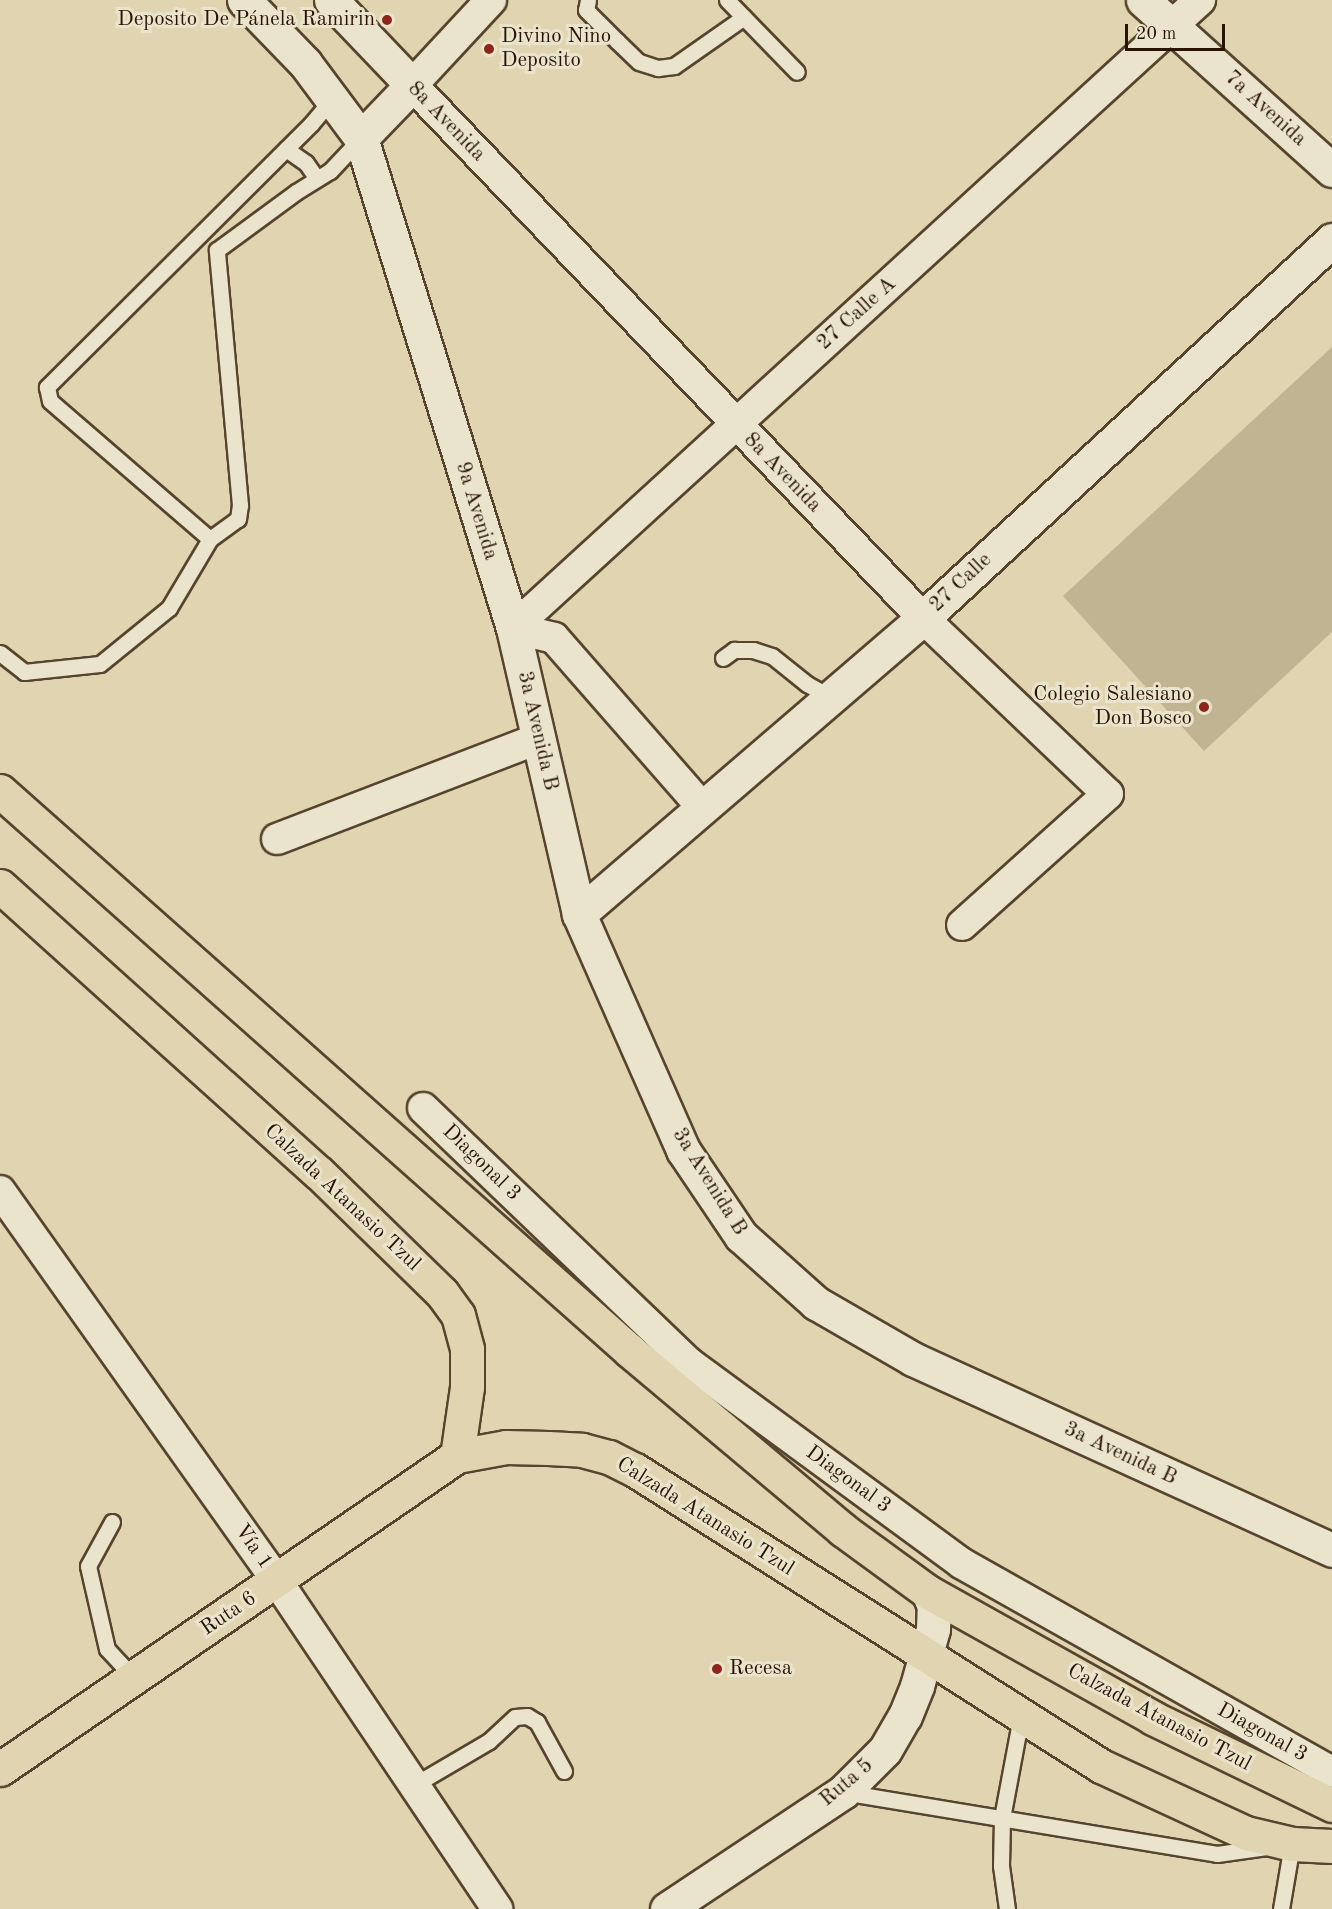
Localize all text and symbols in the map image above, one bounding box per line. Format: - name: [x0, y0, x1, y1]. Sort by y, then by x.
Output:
- place label: Deposito De Pánela Ramirin: [117, 7, 375, 33]
- scale bar: [1128, 12, 1228, 50]
- marker: Deposito De Pánela Ramirin: [380, 13, 394, 27]
- place label: Divino Nino Deposito: [501, 24, 611, 74]
- text: 20 m: [1136, 25, 1176, 43]
- marker: Divino Nino Deposito: [482, 42, 496, 56]
- street label: 7a Avenida: [1219, 66, 1311, 152]
- street label: 8a Avenida: [402, 77, 490, 167]
- street label: 27 Calle A: [812, 272, 902, 356]
- street label: 8a Avenida: [738, 428, 826, 518]
- street label: 9a Avenida: [449, 459, 503, 563]
- street label: 27 Calle: [925, 548, 997, 618]
- street label: 3a Avenida B: [511, 669, 563, 793]
- place label: Colegio Salesiano Don Bosco: [1033, 682, 1192, 732]
- marker: Colegio Salesiano Don Bosco: [1197, 700, 1211, 714]
- street label: Calzada Atanasio Tzul: [259, 1119, 425, 1277]
- street label: Diagonal 3: [436, 1119, 526, 1207]
- street label: 3a Avenida B: [666, 1124, 752, 1240]
- street label: 3a Avenida B: [1060, 1417, 1180, 1491]
- street label: Diagonal 3: [800, 1441, 896, 1519]
- street label: Calzada Atanasio Tzul: [612, 1452, 798, 1582]
- street label: Vía 1: [229, 1520, 277, 1574]
- street label: Ruta 6: [196, 1586, 262, 1642]
- place label: Recesa: [729, 1656, 792, 1682]
- street label: Calzada Atanasio Tzul: [1063, 1659, 1255, 1777]
- marker: Recesa: [710, 1662, 724, 1676]
- street label: Diagonal 3: [1212, 1698, 1312, 1768]
- street label: Ruta 5: [815, 1753, 879, 1813]

